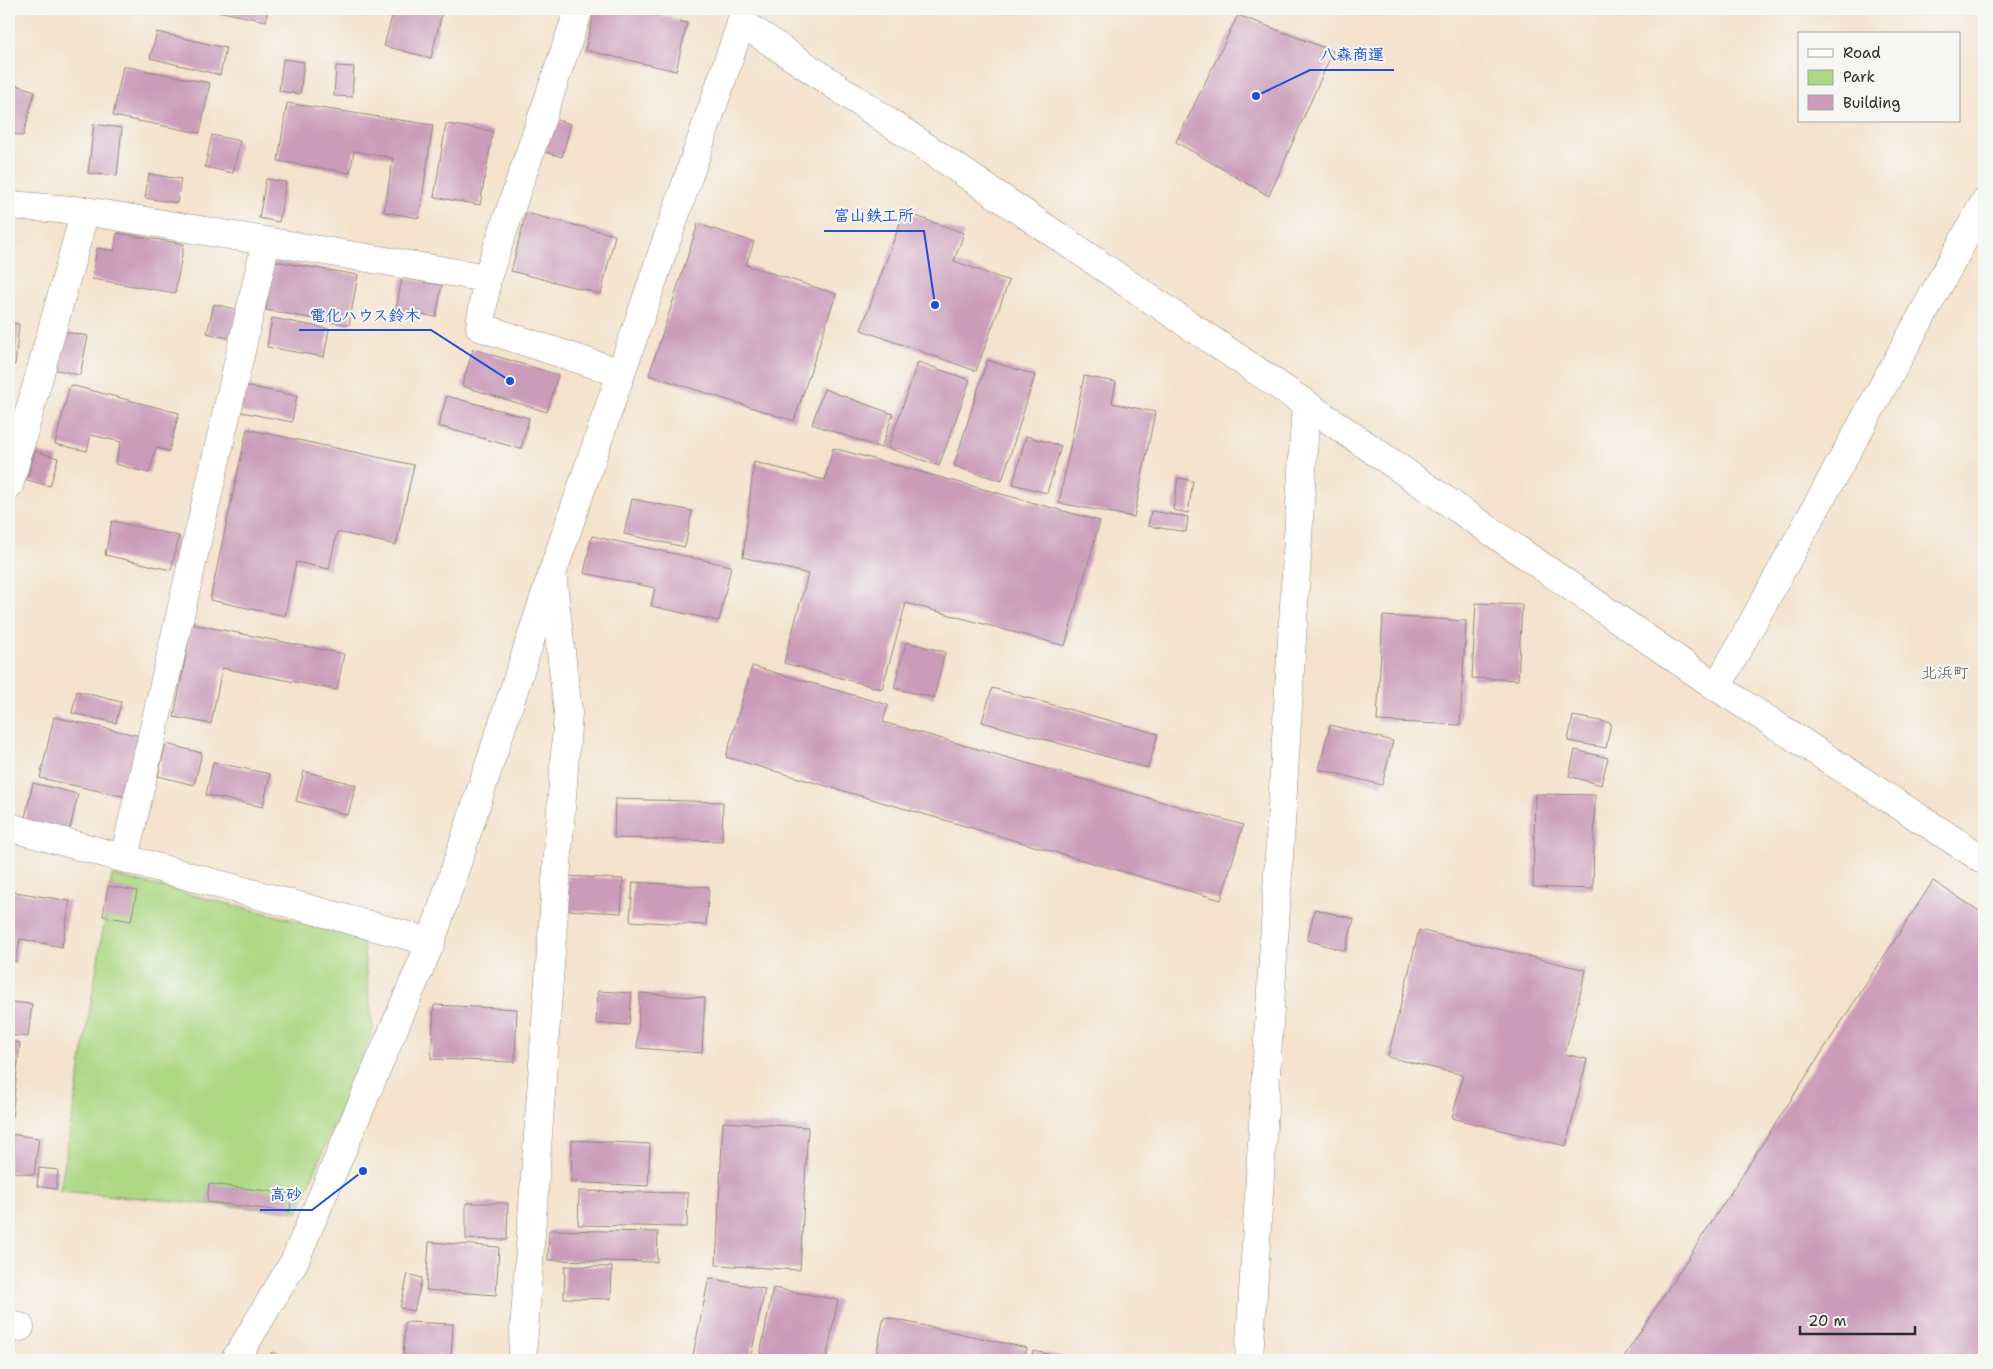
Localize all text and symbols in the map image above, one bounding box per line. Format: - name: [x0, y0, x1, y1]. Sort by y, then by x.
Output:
- legend: [1798, 32, 1960, 122]
- callout: 八森商運: [1310, 39, 1394, 70]
- text: Road: [1843, 43, 1881, 63]
- text: 八森商運: [1320, 44, 1384, 65]
- text: Park: [1843, 67, 1875, 87]
- text: Building: [1843, 93, 1900, 113]
- callout: 富山鉄工所: [824, 200, 924, 231]
- text: 富山鉄工所: [834, 205, 914, 226]
- callout: 電化ハウス鈴木: [299, 299, 431, 330]
- text: 電化ハウス鈴木: [309, 305, 421, 326]
- district label: 北浜町: [1921, 662, 1969, 683]
- callout: 高砂: [260, 1179, 312, 1210]
- text: 高砂: [270, 1184, 302, 1205]
- scale bar: [1800, 1304, 1916, 1336]
- text: 20 m: [1808, 1311, 1847, 1331]

